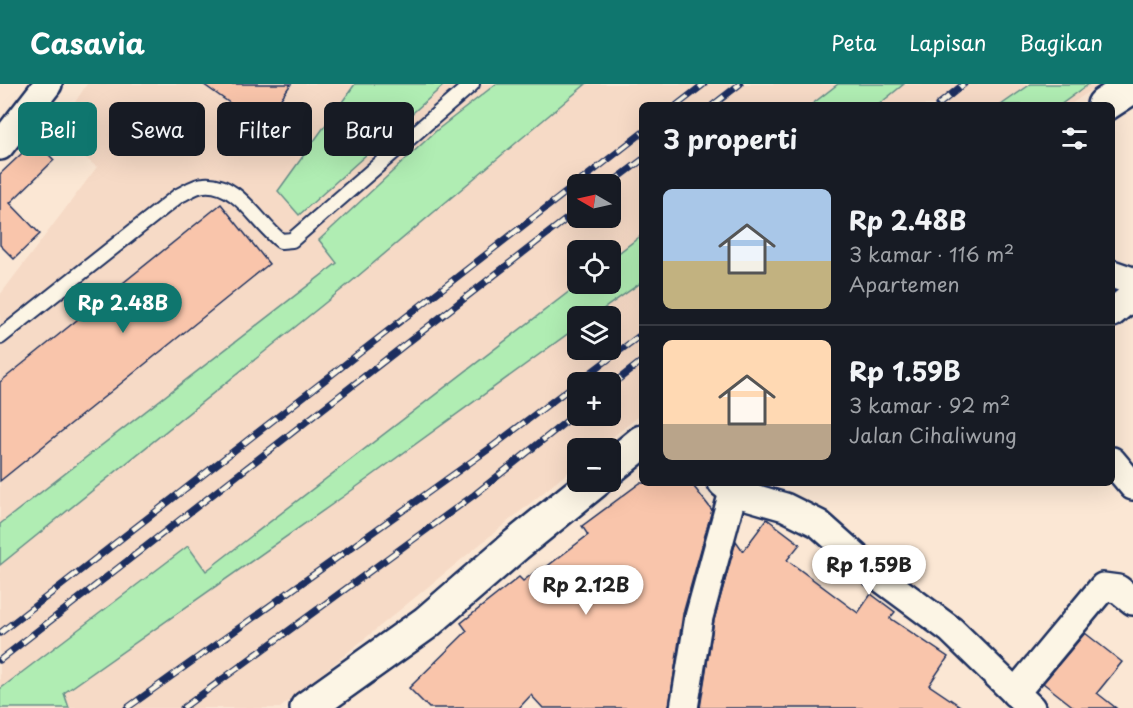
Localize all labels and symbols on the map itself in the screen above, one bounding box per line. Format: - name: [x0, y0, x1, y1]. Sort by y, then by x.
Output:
- north arrow: [567, 174, 621, 228]
- pin: Rp 2.48B: [61, 283, 185, 334]
- pin: Rp 1.59B: [807, 545, 931, 596]
- pin: Rp 2.12B: [524, 565, 648, 616]

